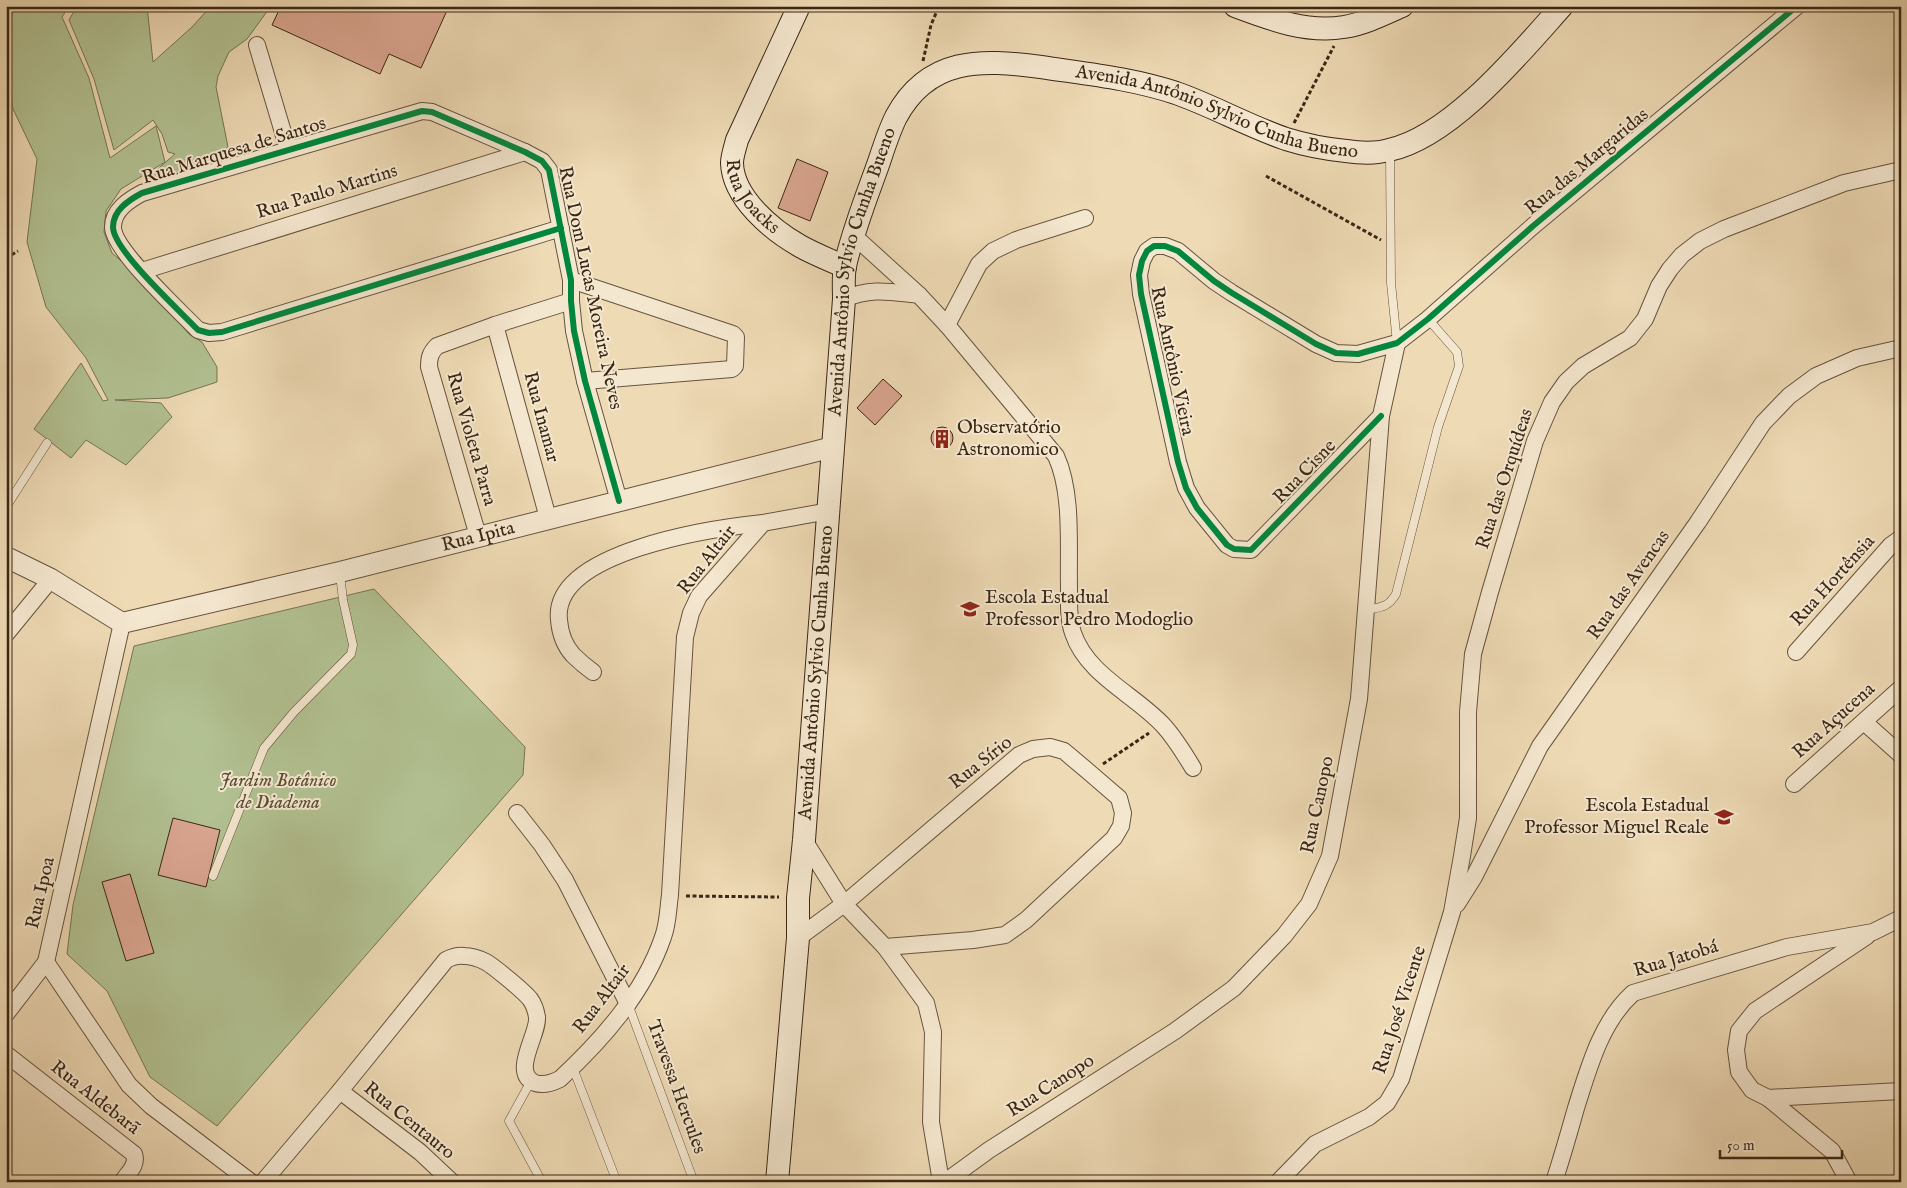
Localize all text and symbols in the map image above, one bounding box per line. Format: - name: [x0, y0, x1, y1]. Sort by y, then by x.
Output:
- street label: Avenida Antônio Sylvio Cunha Bueno: [1073, 60, 1359, 164]
- street label: Rua das Margaridas: [1520, 103, 1654, 221]
- street label: Rua Marquesa de Santos: [139, 112, 329, 190]
- street label: Avenida Antônio Sylvio Cunha Bueno: [823, 124, 902, 418]
- street label: Rua Joacks: [720, 158, 784, 240]
- street label: Rua Paulo Martins: [253, 159, 401, 225]
- street label: Rua Dom Lucas Moreira Neves: [553, 164, 627, 412]
- street label: Rua Antônio Vieira: [1144, 284, 1200, 439]
- street label: Rua Violeta Parra: [440, 369, 502, 509]
- street label: Rua Inamar: [517, 369, 565, 465]
- street label: Rua das Orquídeas: [1471, 406, 1539, 552]
- place label: Observatório Astronomico: [956, 416, 1061, 462]
- building icon: Observatório Astronomico: [931, 428, 953, 450]
- street label: Rua Cisne: [1268, 434, 1342, 509]
- street label: Rua Ipita: [439, 516, 518, 558]
- street label: Rua Altair: [672, 521, 742, 599]
- street label: Avenida Antônio Sylvio Cunha Bueno: [793, 525, 839, 822]
- street label: Rua das Avencas: [1582, 526, 1676, 644]
- street label: Rua Hortênsia: [1786, 530, 1881, 632]
- place label: Escola Estadual Professor Pedro Modoglio: [985, 586, 1193, 632]
- school or university icon: Escola Estadual Professor Pedro Modoglio: [959, 598, 981, 620]
- street label: Rua Açucena: [1788, 677, 1881, 764]
- street label: Rua Sírio: [945, 731, 1017, 795]
- street label: Rua Canopo: [1296, 754, 1340, 856]
- park label: Jardim Botânico de Diadema: [220, 769, 336, 815]
- place label: Escola Estadual Professor Miguel Reale: [1524, 794, 1710, 840]
- school or university icon: Escola Estadual Professor Miguel Reale: [1713, 806, 1735, 828]
- street label: Rua Ipoa: [21, 854, 61, 931]
- street label: Rua Jatobá: [1631, 935, 1722, 983]
- street label: Rua José Vicente: [1368, 943, 1432, 1077]
- street label: Rua Altair: [568, 959, 636, 1039]
- street label: Travessa Hercules: [641, 1017, 711, 1157]
- street label: Rua Canopo: [1003, 1049, 1099, 1123]
- street label: Rua Aldebarã: [45, 1056, 145, 1141]
- street label: Rua Centauro: [358, 1077, 460, 1165]
- scale bar: [1720, 1128, 1842, 1160]
- text: 50 m: [1727, 1136, 1755, 1155]

